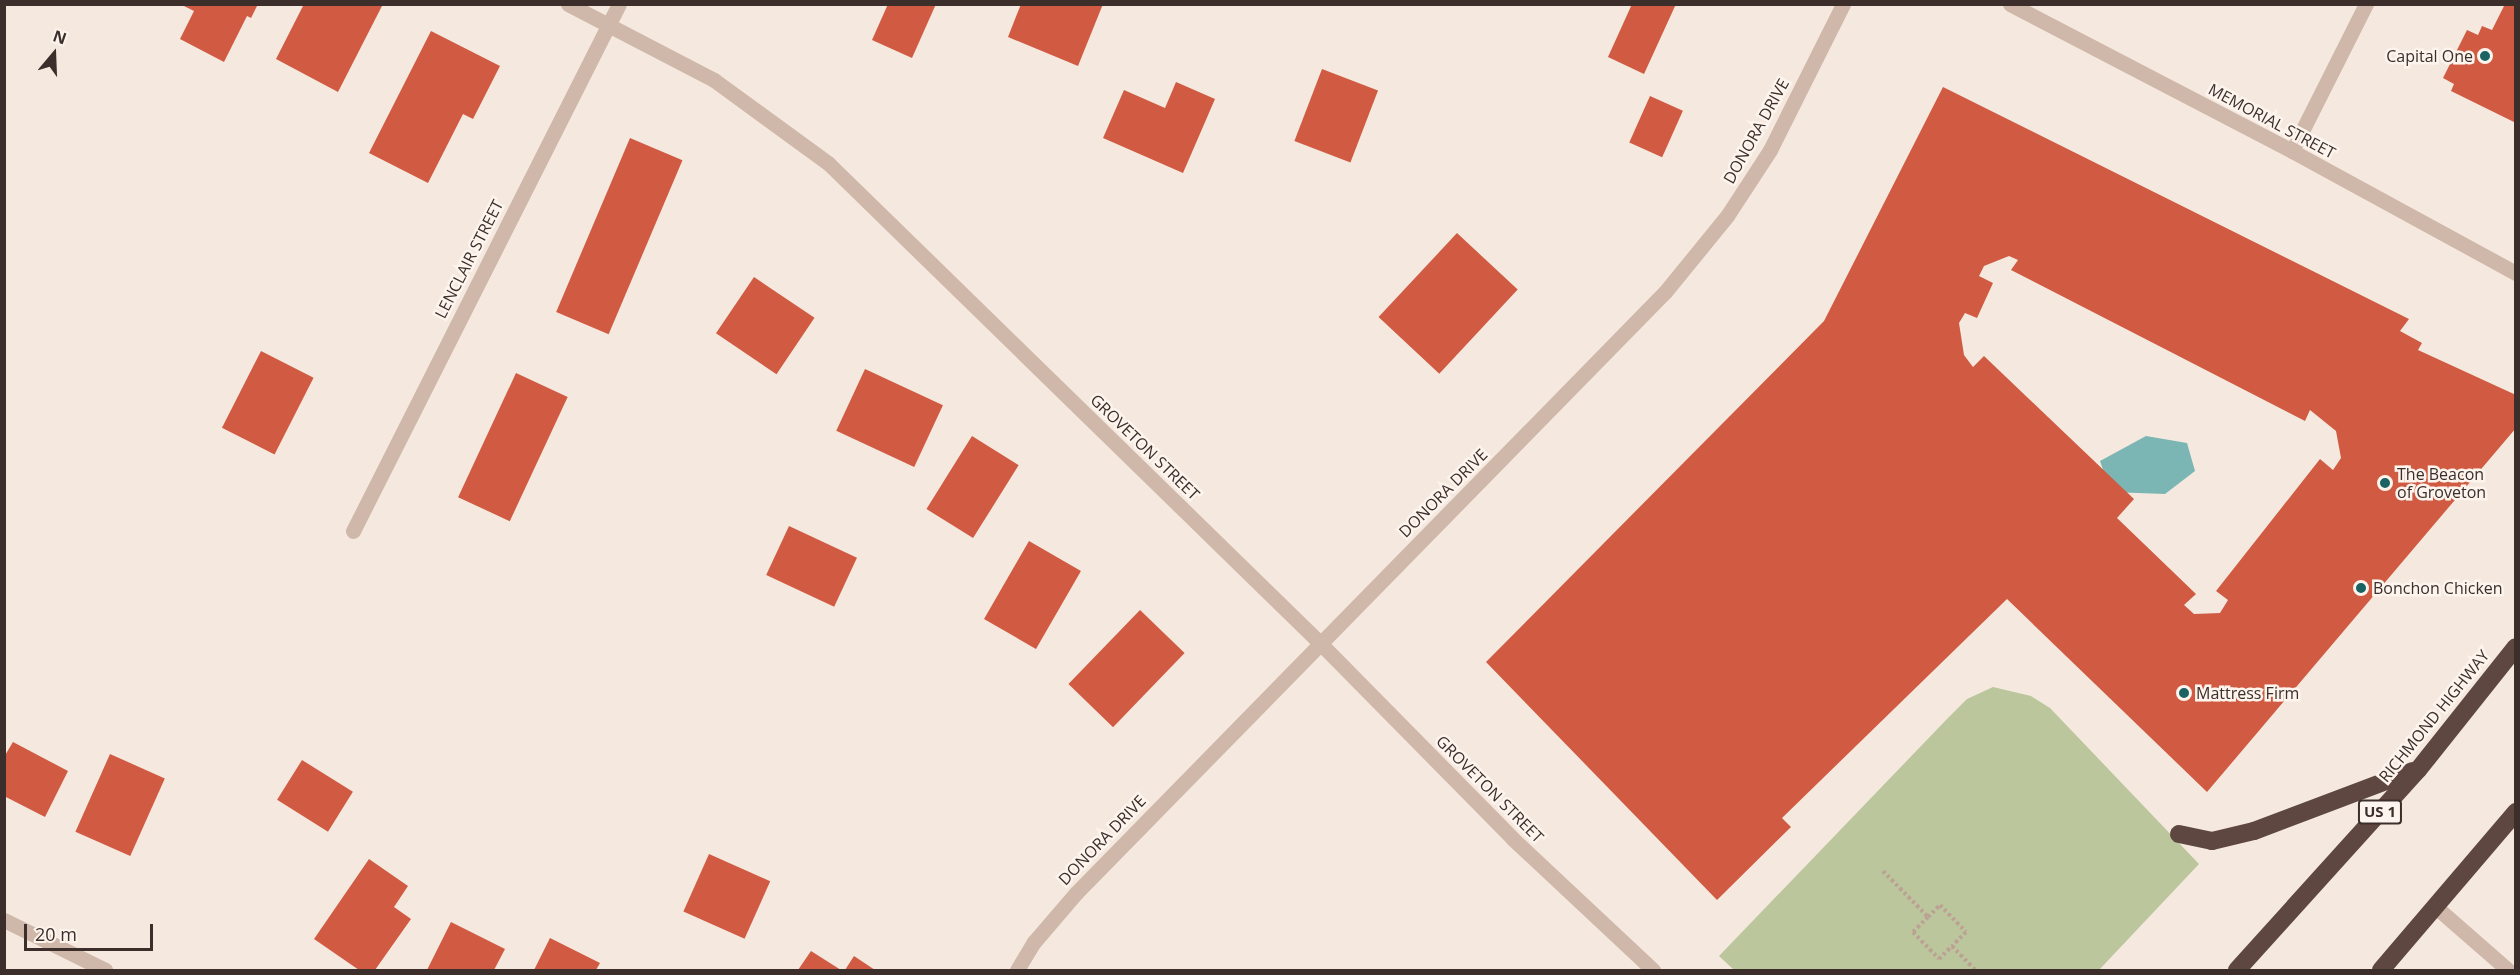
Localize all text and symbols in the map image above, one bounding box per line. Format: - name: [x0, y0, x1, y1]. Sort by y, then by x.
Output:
- north arrow: [24, 24, 84, 84]
- text: N: [50, 24, 70, 49]
- place label: Capital One: [2386, 46, 2473, 66]
- marker: Capital One: [2478, 49, 2492, 63]
- street label: DONORA DRIVE: [1719, 75, 1793, 187]
- street label: MEMORIAL STREET: [2205, 79, 2339, 163]
- street label: LENCLAIR STREET: [431, 197, 507, 321]
- street label: GROVETON STREET: [1087, 390, 1203, 504]
- street label: DONORA DRIVE: [1395, 445, 1491, 541]
- place label: The Beacon of Groveton: [2397, 464, 2486, 502]
- marker: The Beacon of Groveton: [2378, 476, 2392, 490]
- place label: Bonchon Chicken: [2373, 578, 2503, 598]
- marker: Bonchon Chicken: [2354, 581, 2368, 595]
- street label: RICHMOND HIGHWAY: [2375, 646, 2493, 786]
- place label: Mattress Firm: [2196, 683, 2299, 703]
- marker: Mattress Firm: [2177, 686, 2191, 700]
- street label: GROVETON STREET: [1432, 731, 1548, 847]
- street label: DONORA DRIVE: [1054, 791, 1150, 889]
- road number: US 1: [2358, 800, 2402, 824]
- scale bar: [27, 912, 156, 950]
- text: 20 m: [35, 922, 77, 946]

